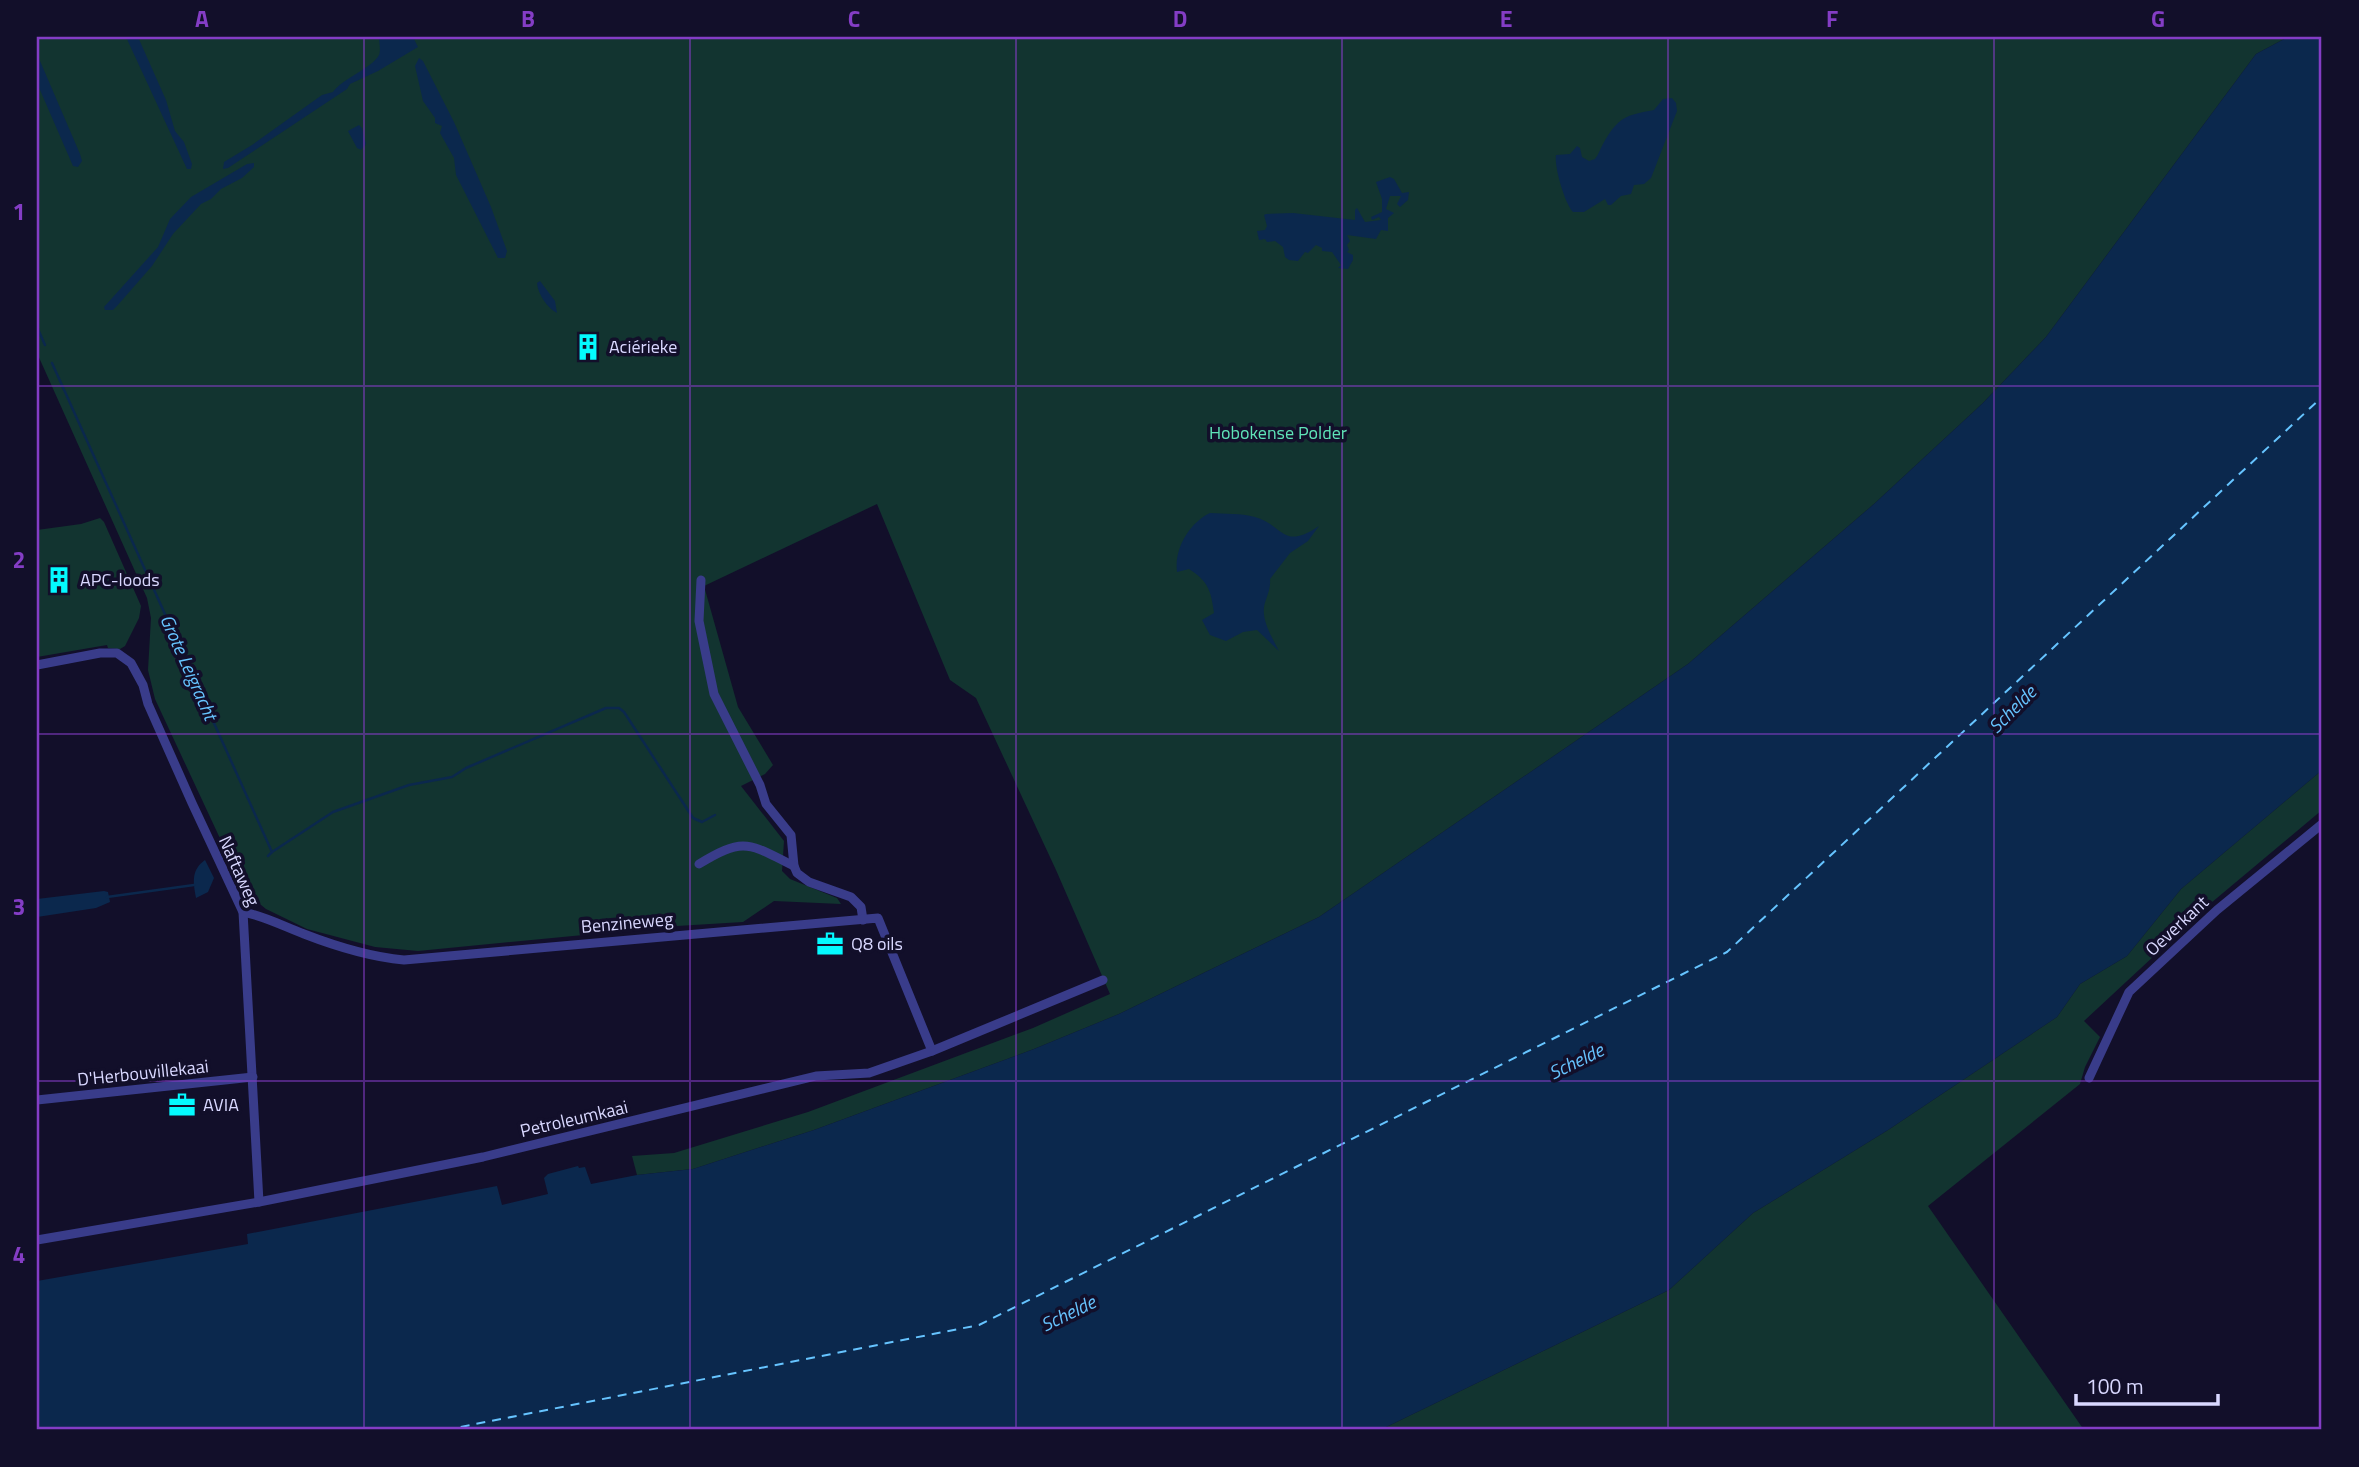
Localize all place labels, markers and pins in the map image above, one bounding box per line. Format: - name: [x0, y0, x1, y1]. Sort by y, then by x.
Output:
- building icon: Aciérieke: [573, 332, 603, 362]
- place label: Aciérieke: [609, 333, 677, 360]
- building icon: APC-loods: [44, 565, 74, 595]
- place label: APC-loods: [80, 566, 160, 593]
- office icon: Q8 oils: [815, 929, 845, 959]
- place label: Q8 oils: [851, 930, 903, 957]
- office icon: AVIA: [167, 1090, 197, 1120]
- place label: AVIA: [203, 1091, 239, 1118]

